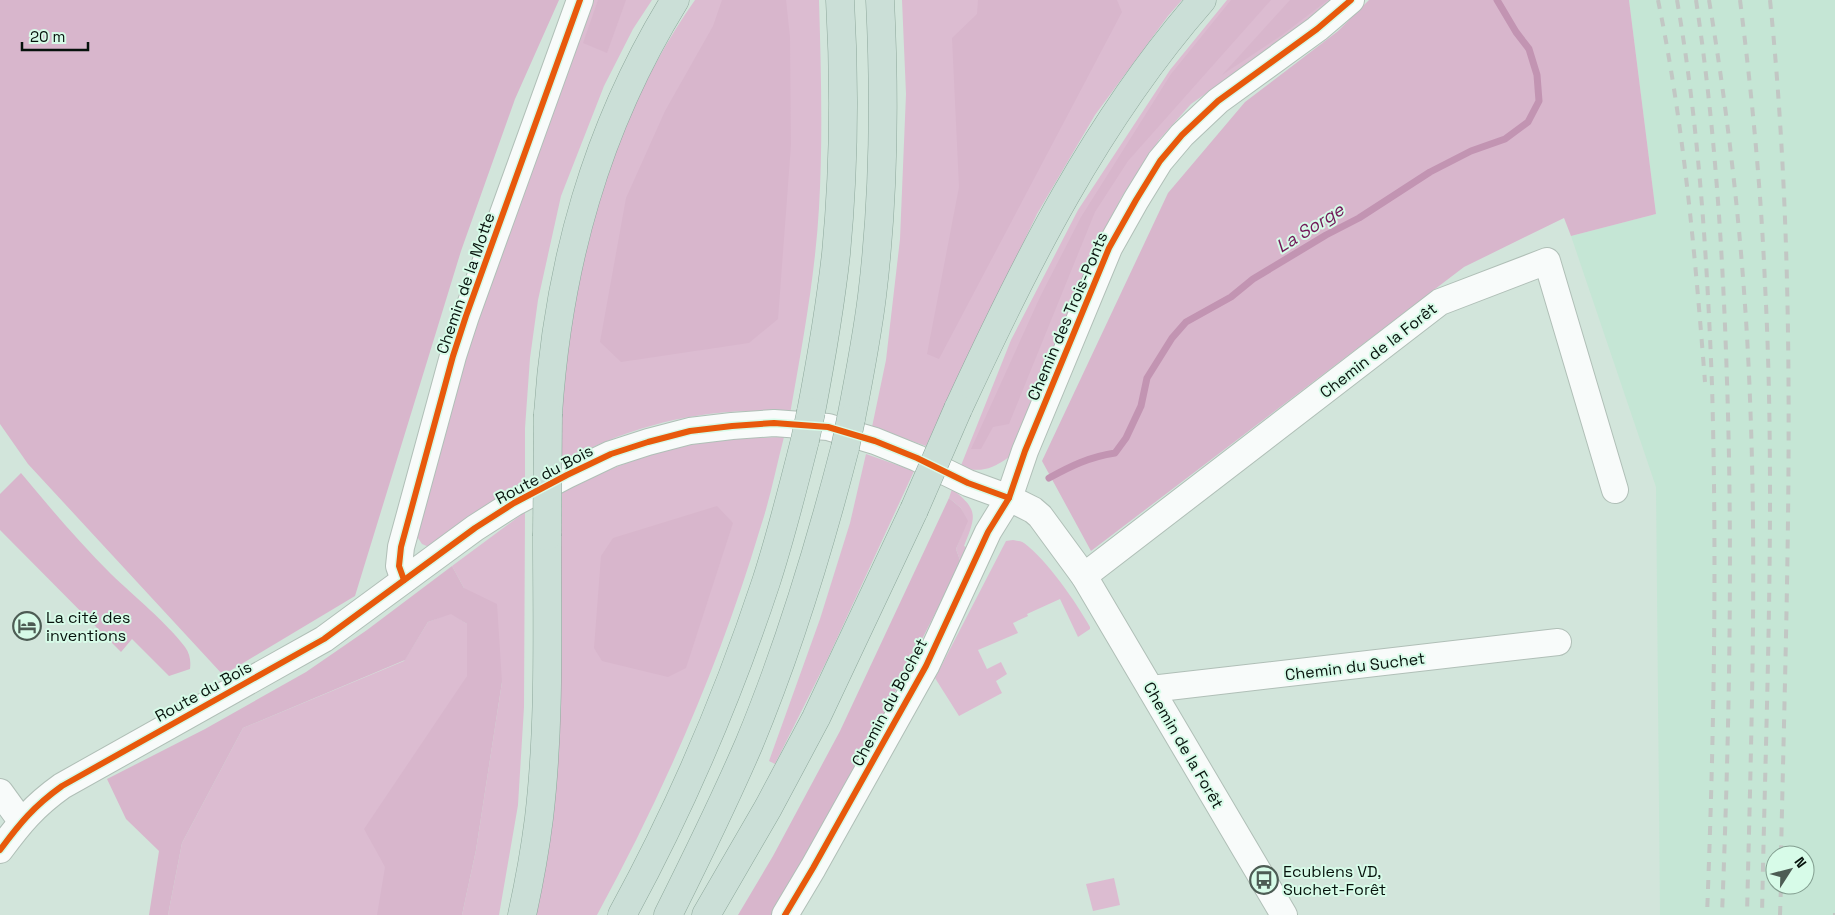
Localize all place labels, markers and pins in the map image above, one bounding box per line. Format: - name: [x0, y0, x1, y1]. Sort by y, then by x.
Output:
- place label: La cité des inventions: [46, 607, 130, 646]
- hotel icon: La cité des inventions: [12, 611, 42, 641]
- place label: Ecublens VD, Suchet-Forêt: [1283, 861, 1386, 900]
- bus stop icon: Ecublens VD, Suchet-Forêt: [1249, 865, 1279, 895]

